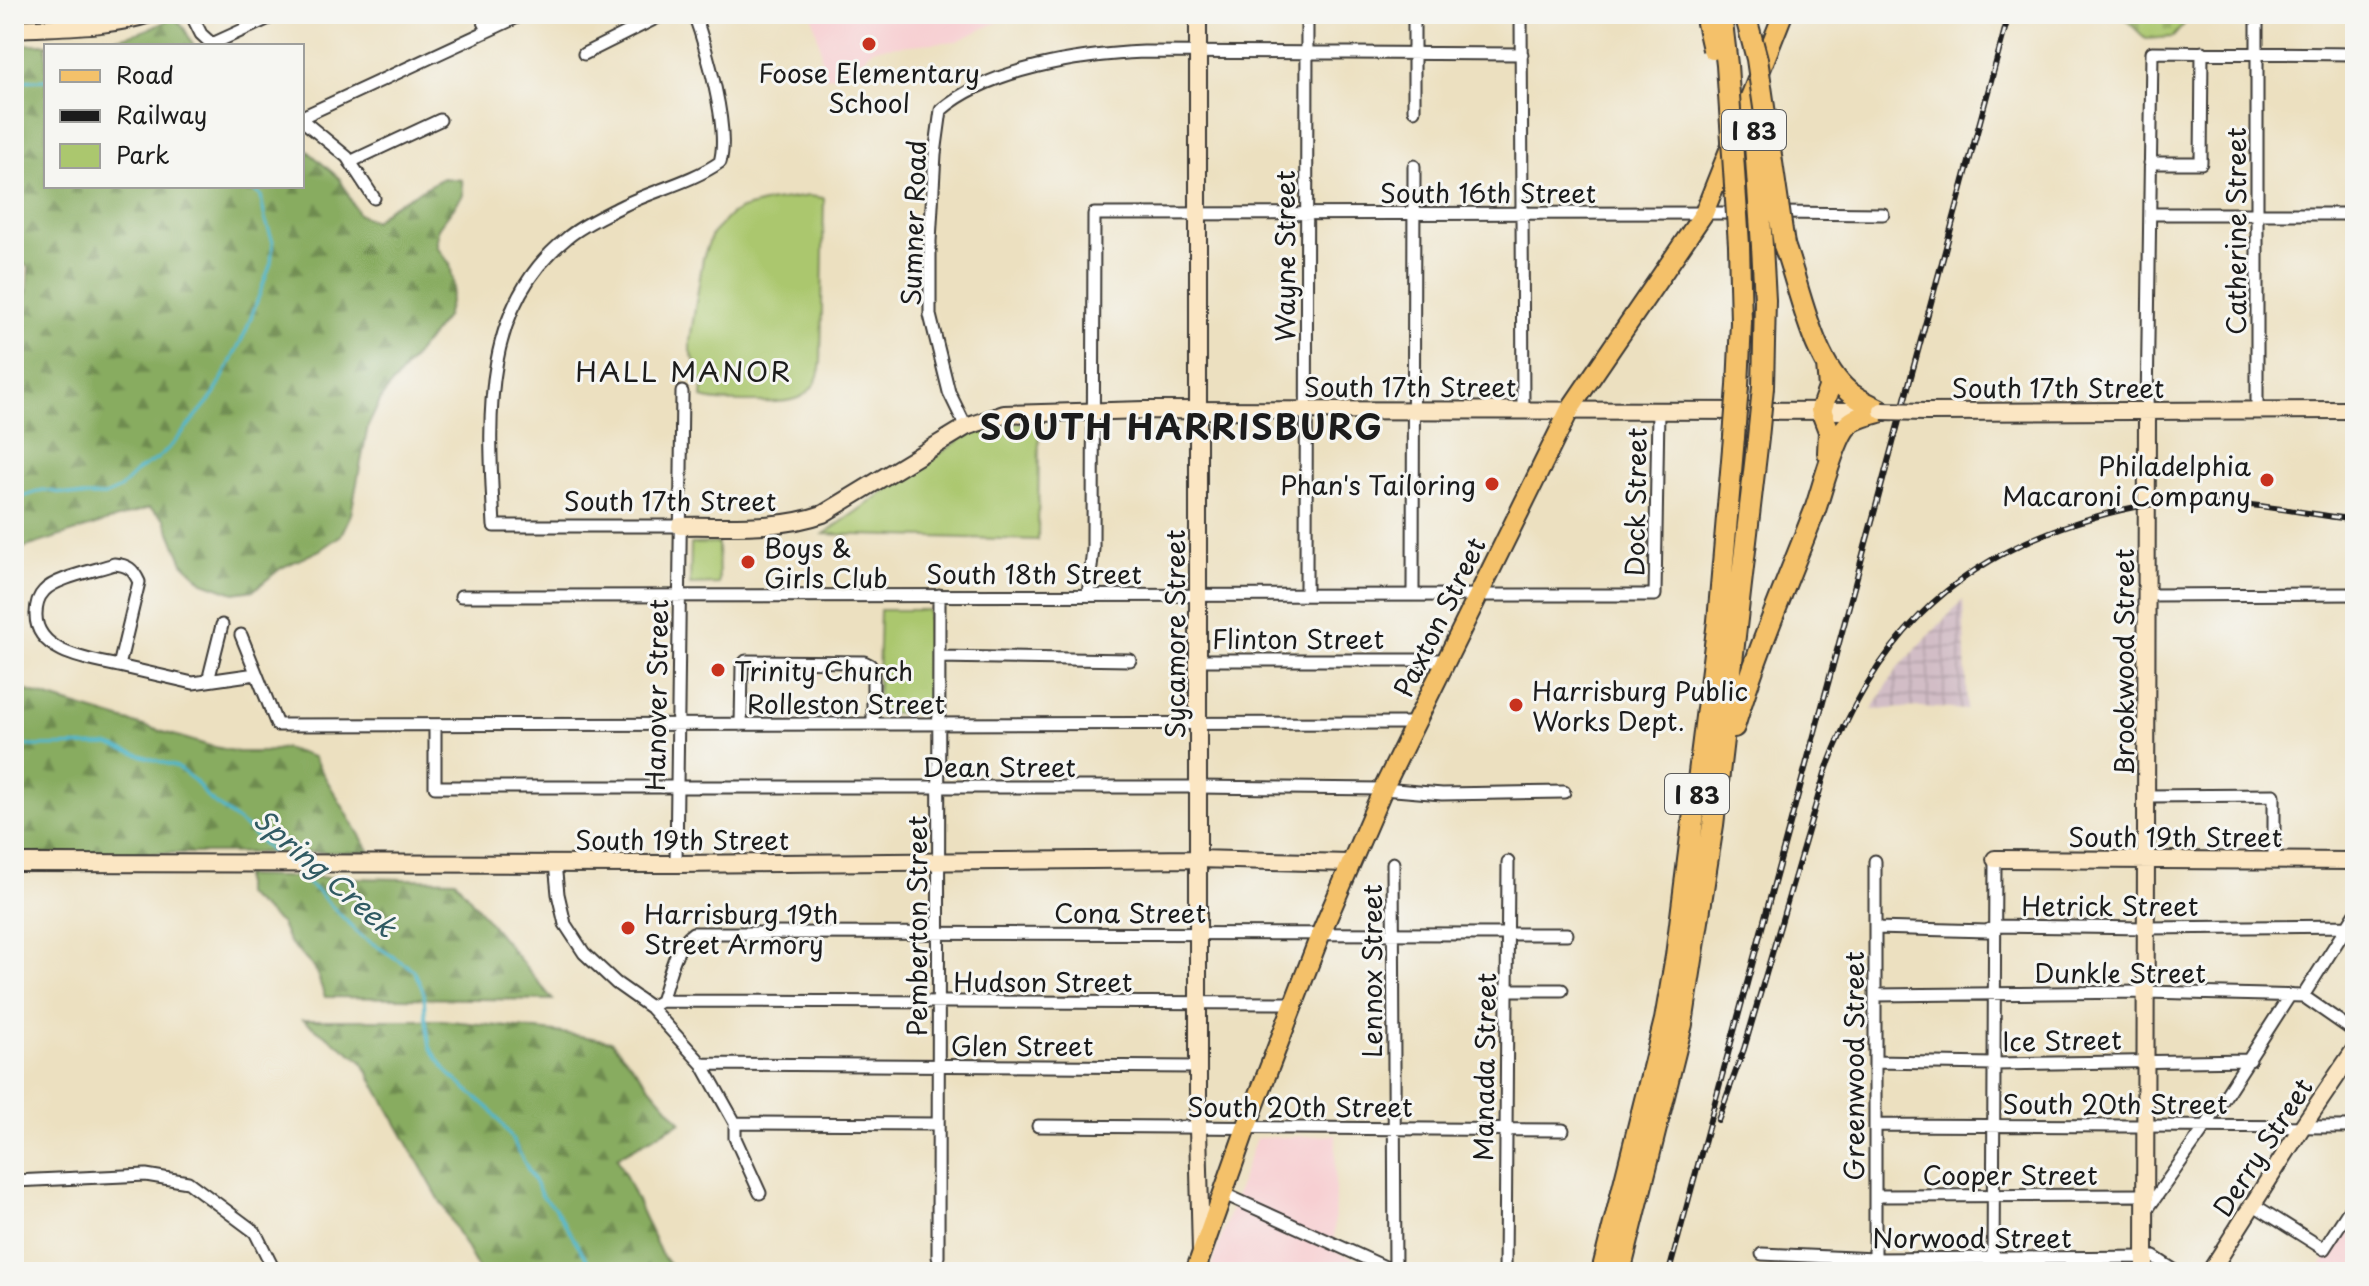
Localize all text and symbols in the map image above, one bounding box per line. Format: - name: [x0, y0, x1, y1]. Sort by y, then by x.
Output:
- marker: Foose Elementary School: [860, 35, 878, 53]
- legend: [44, 44, 304, 188]
- place label: Foose Elementary School: [758, 53, 980, 122]
- text: Road: [116, 56, 174, 92]
- text: Railway: [116, 96, 207, 132]
- road number: I 83: [1722, 110, 1786, 150]
- street label: Catherine Street: [2216, 127, 2255, 335]
- text: Park: [116, 136, 170, 172]
- street label: Sumner Road: [891, 139, 935, 307]
- street label: Wayne Street: [1265, 170, 1304, 342]
- street label: South 16th Street: [1380, 173, 1596, 212]
- district label: HALL MANOR: [575, 349, 793, 392]
- street label: South 17th Street: [1304, 367, 1516, 406]
- street label: South 17th Street: [1952, 368, 2164, 407]
- district label: SOUTH HARRISBURG: [980, 400, 1384, 452]
- street label: Dock Street: [1614, 427, 1656, 577]
- place label: Philadelphia Macaroni Company: [2002, 446, 2251, 515]
- place label: Phan's Tailoring: [1280, 465, 1476, 504]
- marker: Philadelphia Macaroni Company: [2258, 471, 2276, 489]
- marker: Phan's Tailoring: [1483, 475, 1501, 493]
- street label: South 17th Street: [564, 481, 776, 520]
- place label: Boys & Girls Club: [764, 528, 888, 597]
- street label: Sycamore Street: [1155, 529, 1194, 739]
- street label: Paxton Street: [1383, 530, 1495, 704]
- street label: Brookwood Street: [2104, 548, 2143, 776]
- marker: Boys & Girls Club: [739, 553, 757, 571]
- street label: South 18th Street: [926, 554, 1142, 593]
- street label: Hanover Street: [635, 599, 677, 791]
- street label: Flinton Street: [1212, 619, 1384, 658]
- place label: Trinity Church: [734, 651, 913, 690]
- marker: Trinity Church: [709, 661, 727, 679]
- place label: Harrisburg Public Works Dept.: [1532, 671, 1748, 740]
- street label: Rolleston Street: [747, 684, 945, 723]
- marker: Harrisburg Public Works Dept.: [1507, 696, 1525, 714]
- street label: Dean Street: [922, 747, 1076, 786]
- road number: I 83: [1665, 774, 1729, 814]
- water label: Spring Creek: [245, 798, 409, 948]
- street label: Pemberton Street: [897, 815, 936, 1037]
- street label: South 19th Street: [2068, 817, 2282, 856]
- street label: South 19th Street: [575, 820, 789, 859]
- street label: Lennox Street: [1352, 884, 1391, 1058]
- street label: Hetrick Street: [2022, 886, 2198, 925]
- street label: Cona Street: [1054, 893, 1206, 932]
- place label: Harrisburg 19th Street Armory: [644, 894, 839, 963]
- marker: Harrisburg 19th Street Armory: [619, 919, 637, 937]
- street label: Greenwood Street: [1834, 951, 1873, 1181]
- street label: Dunkle Street: [2034, 953, 2206, 992]
- street label: Hudson Street: [954, 962, 1132, 1001]
- street label: Manada Street: [1463, 972, 1505, 1162]
- street label: Ice Street: [2002, 1019, 2122, 1061]
- street label: Glen Street: [951, 1026, 1093, 1065]
- street label: Derry Street: [2203, 1070, 2321, 1224]
- street label: South 20th Street: [2002, 1084, 2228, 1123]
- street label: South 20th Street: [1187, 1087, 1413, 1126]
- street label: Cooper Street: [1922, 1155, 2098, 1194]
- street label: Norwood Street: [1872, 1218, 2072, 1257]

